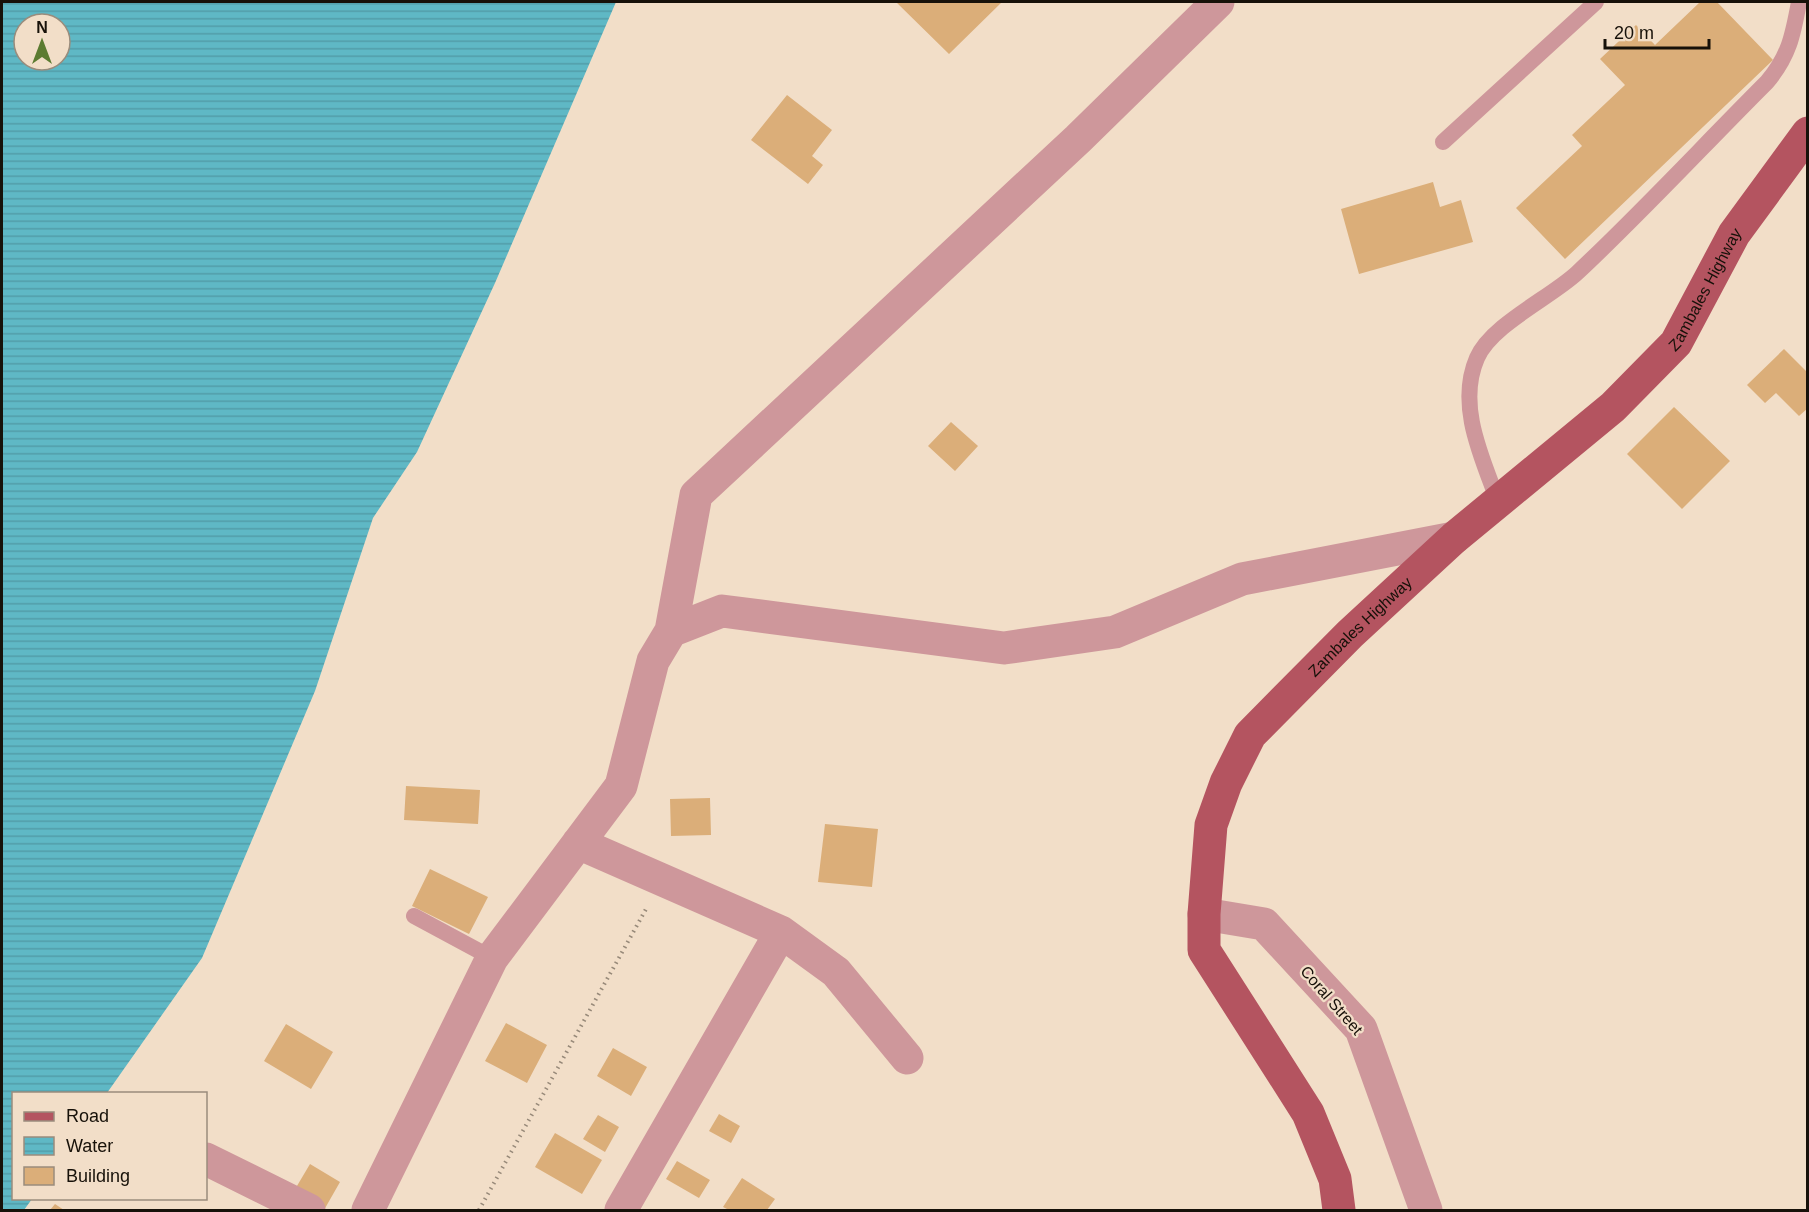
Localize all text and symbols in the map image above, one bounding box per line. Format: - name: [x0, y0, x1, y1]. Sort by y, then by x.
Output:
- north arrow: [12, 12, 72, 72]
- scale bar: [1605, 12, 1708, 50]
- text: N: [36, 19, 48, 36]
- text: 20 m: [1614, 23, 1654, 43]
- street label: Zambales Highway: [1665, 225, 1745, 354]
- street label: Zambales Highway: [1305, 574, 1415, 680]
- street label: Coral Street: [1297, 963, 1366, 1039]
- legend: [12, 1092, 207, 1200]
- text: Road: [66, 1106, 109, 1126]
- text: Water: [66, 1136, 113, 1156]
- text: Building: [66, 1166, 130, 1186]

